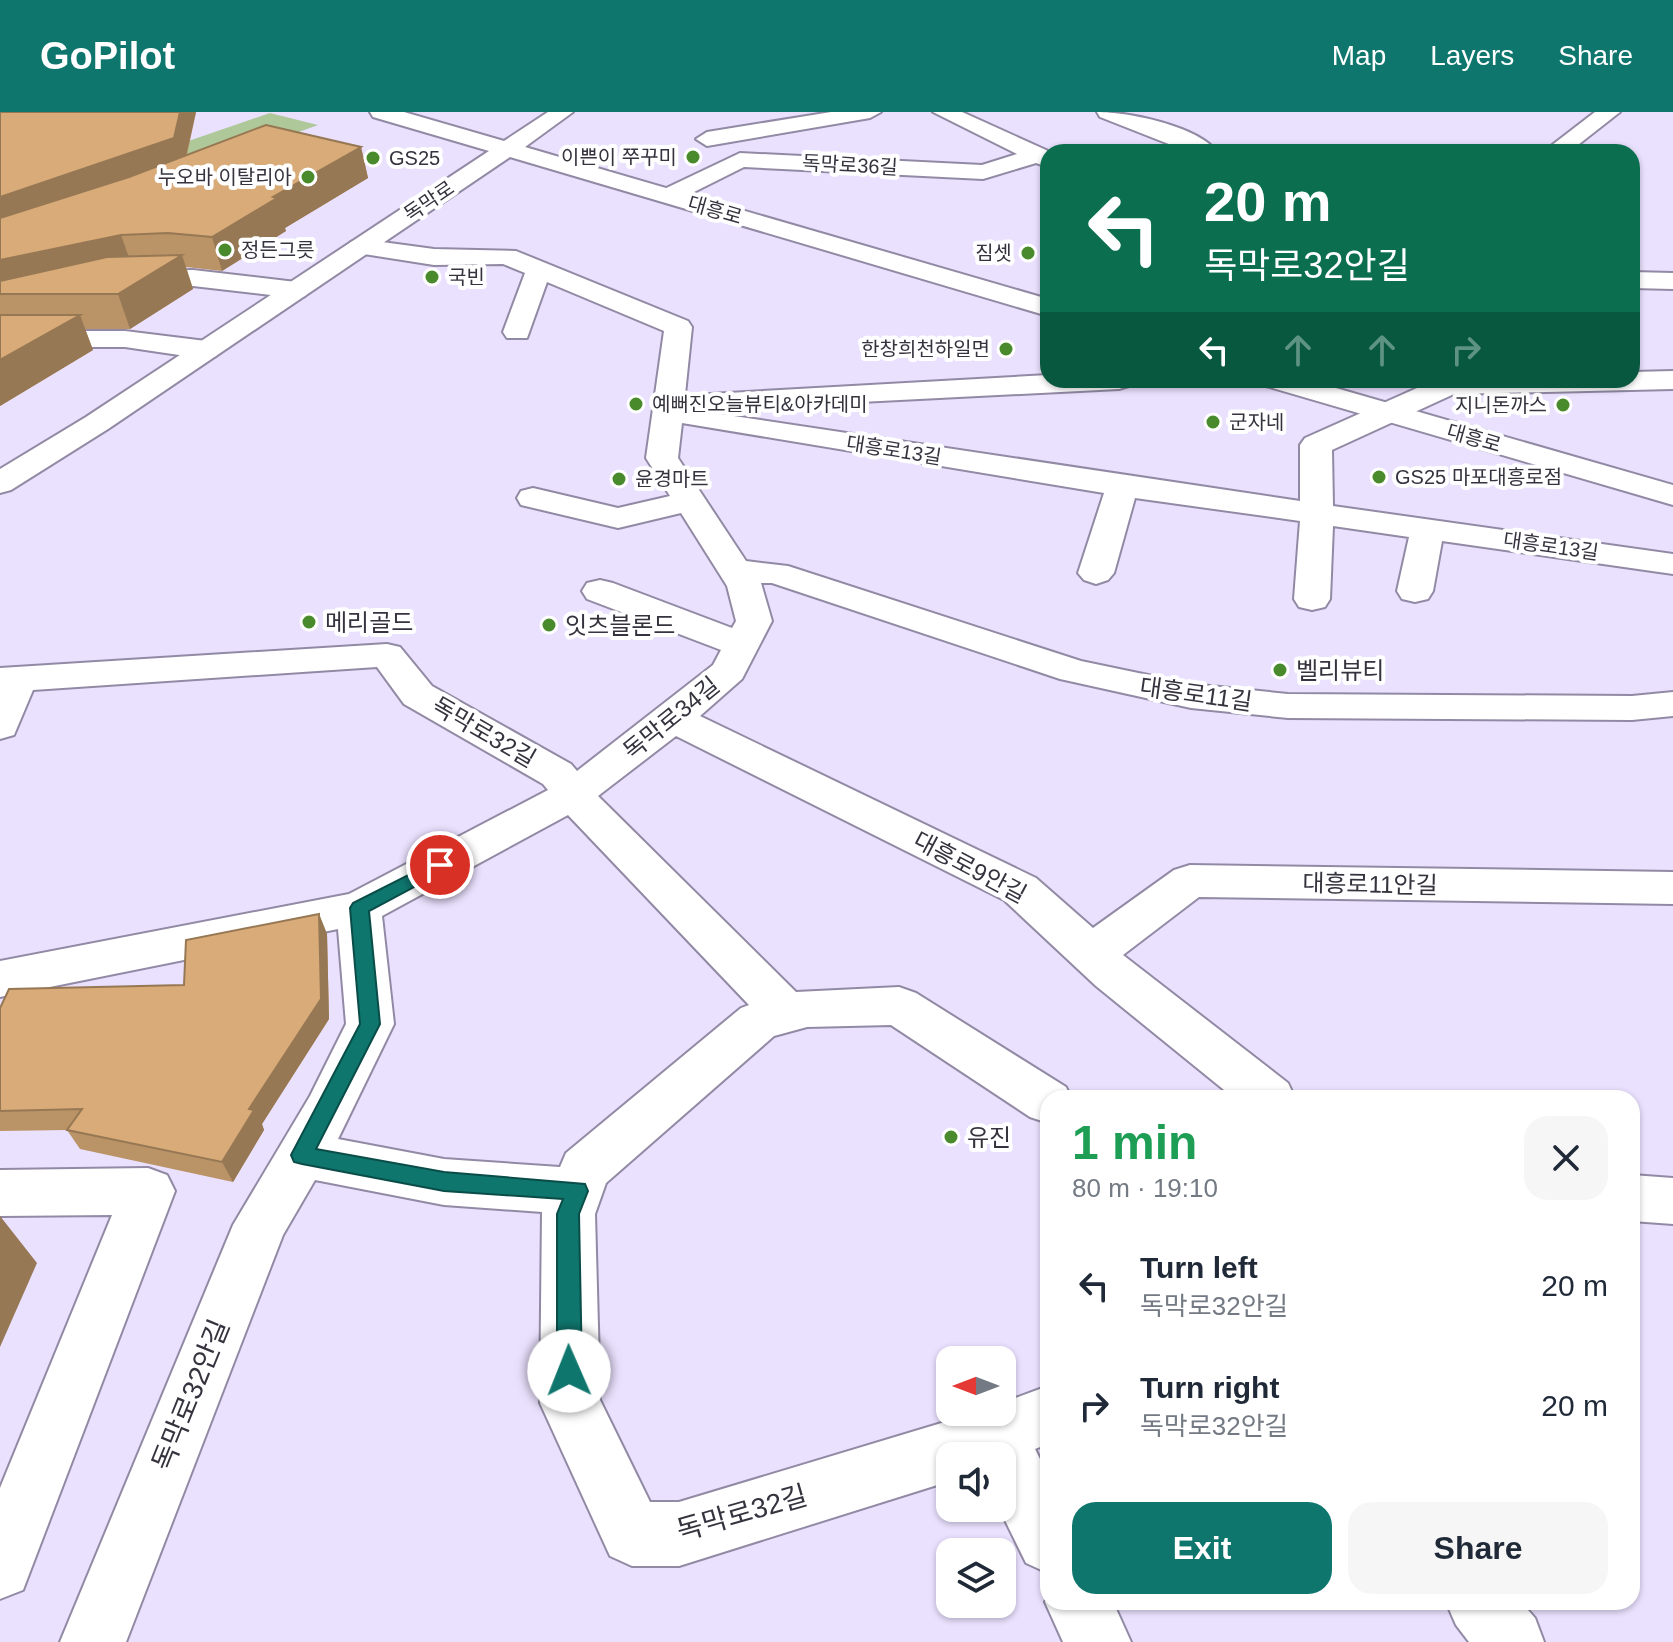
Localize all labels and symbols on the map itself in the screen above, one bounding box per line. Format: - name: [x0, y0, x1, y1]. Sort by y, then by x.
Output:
- place label: 이쁜이 쭈꾸미: [561, 146, 677, 168]
- place label: GS25: [389, 147, 440, 169]
- marker: 이쁜이 쭈꾸미: [684, 148, 702, 166]
- marker: GS25: [364, 149, 382, 167]
- street label: 독막로36길: [802, 152, 898, 178]
- place label: 누오바 이탈리아: [158, 166, 292, 188]
- marker: 누오바 이탈리아: [299, 168, 317, 186]
- street label: 독막로: [400, 176, 458, 226]
- street label: 대흥로: [685, 192, 745, 228]
- place label: 정든그릇: [241, 239, 315, 261]
- marker: 정든그릇: [216, 241, 234, 259]
- place label: 짐셋: [975, 242, 1012, 264]
- marker: 짐셋: [1019, 244, 1037, 262]
- place label: 국빈: [448, 266, 485, 288]
- marker: 국빈: [423, 268, 441, 286]
- place label: 한창희천하일면: [861, 338, 990, 360]
- marker: 한창희천하일면: [997, 340, 1015, 358]
- place label: 예뻐진오늘뷰티&아카데미: [652, 393, 868, 415]
- place label: 지니돈까스: [1455, 394, 1547, 416]
- marker: 예뻐진오늘뷰티&아카데미: [627, 395, 645, 413]
- marker: 지니돈까스: [1554, 396, 1572, 414]
- place label: 군자네: [1229, 411, 1284, 433]
- marker: 군자네: [1204, 413, 1222, 431]
- street label: 대흥로: [1444, 420, 1504, 456]
- street label: 대흥로13길: [845, 432, 943, 468]
- place label: GS25 마포대흥로점: [1395, 466, 1562, 488]
- place label: 윤경마트: [635, 468, 709, 490]
- marker: GS25 마포대흥로점: [1370, 468, 1388, 486]
- marker: 윤경마트: [610, 470, 628, 488]
- street label: 대흥로13길: [1502, 528, 1600, 564]
- place label: 메리골드: [325, 609, 413, 636]
- place label: 잇츠블론드: [565, 612, 675, 639]
- marker: 메리골드: [300, 613, 318, 631]
- marker: 잇츠블론드: [540, 616, 558, 634]
- place label: 벨리뷰티: [1296, 657, 1384, 684]
- marker: 벨리뷰티: [1271, 661, 1289, 679]
- street label: 독막로34길: [618, 671, 724, 765]
- street label: 대흥로11길: [1138, 673, 1254, 715]
- street label: 독막로32길: [427, 692, 541, 772]
- street label: 대흥로9안길: [909, 826, 1031, 908]
- pin: [406, 831, 474, 899]
- street label: 대흥로11안길: [1302, 869, 1438, 899]
- place label: 유진: [967, 1124, 1011, 1151]
- marker: 유진: [942, 1128, 960, 1146]
- street label: 독막로32안길: [147, 1315, 235, 1475]
- position arrow: [527, 1329, 611, 1413]
- north arrow: [936, 1346, 1016, 1426]
- street label: 독막로32길: [673, 1480, 811, 1546]

